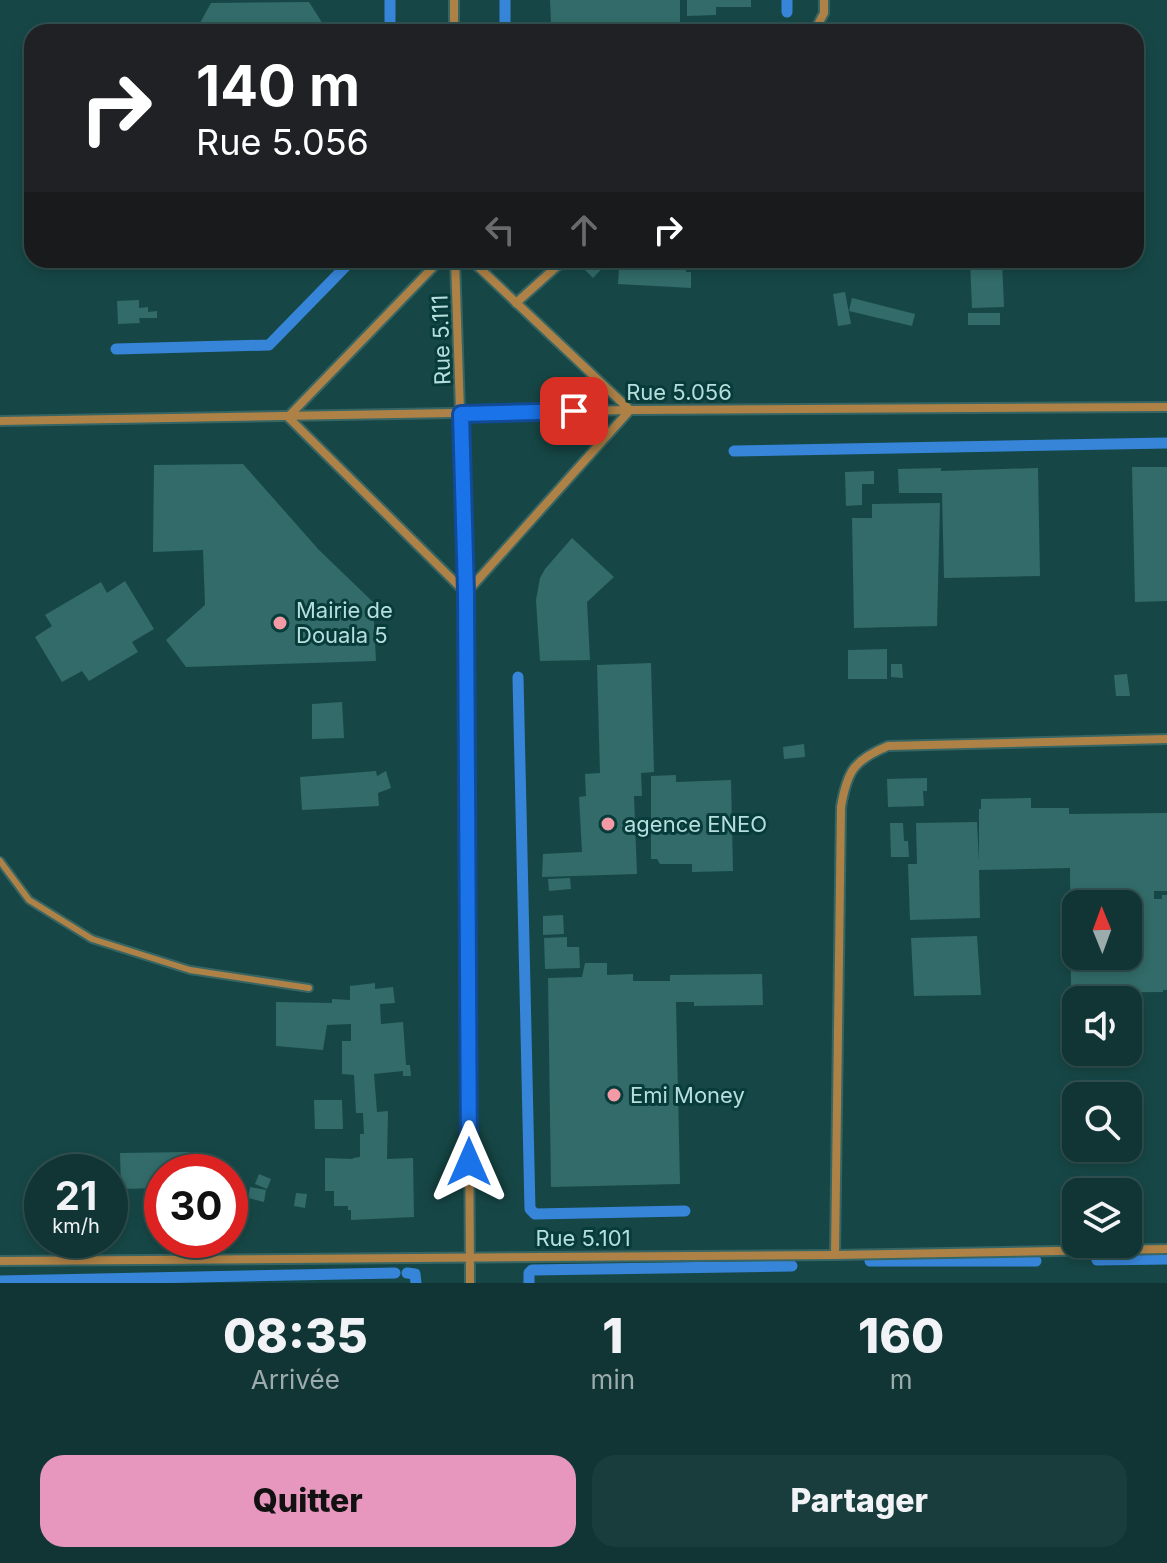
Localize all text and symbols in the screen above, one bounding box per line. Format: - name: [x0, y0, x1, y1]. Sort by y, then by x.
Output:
- text: 140 m: [196, 52, 360, 120]
- icon: right: [64, 56, 168, 160]
- text: Rue 5.056: [196, 120, 369, 164]
- icon: left: [478, 208, 522, 252]
- icon: ahead: [562, 208, 606, 252]
- icon: right: [646, 208, 690, 252]
- street label: Rue 5.111: [426, 294, 456, 386]
- pin: [540, 377, 608, 445]
- street label: Rue 5.056: [626, 379, 732, 405]
- icon: arrive: [552, 389, 596, 433]
- place label: Mairie de Douala 5: [296, 597, 393, 648]
- marker: Mairie de Douala 5: [271, 614, 289, 632]
- place label: agence ENEO: [624, 811, 767, 837]
- marker: agence ENEO: [599, 815, 617, 833]
- north arrow: [1062, 890, 1142, 970]
- map controls: [1062, 890, 1142, 1258]
- button: sound: [1062, 986, 1142, 1066]
- place label: Emi Money: [630, 1082, 745, 1108]
- button: search: [1062, 1082, 1142, 1162]
- marker: Emi Money: [605, 1086, 623, 1104]
- position arrow: [427, 1120, 511, 1204]
- speed limit sign: 30: [144, 1154, 248, 1258]
- text: 21: [55, 1171, 97, 1220]
- button: layers: [1062, 1178, 1142, 1258]
- text: km/h: [52, 1214, 100, 1238]
- street label: Rue 5.101: [535, 1225, 631, 1251]
- text: 08:35: [223, 1306, 368, 1365]
- text: 1: [602, 1306, 623, 1365]
- text: 160: [858, 1306, 944, 1365]
- text: Arrivée: [251, 1364, 340, 1395]
- text: min: [591, 1364, 635, 1395]
- text: m: [890, 1364, 912, 1395]
- button: Quitter: [40, 1455, 576, 1547]
- button: Partager: [592, 1455, 1127, 1547]

